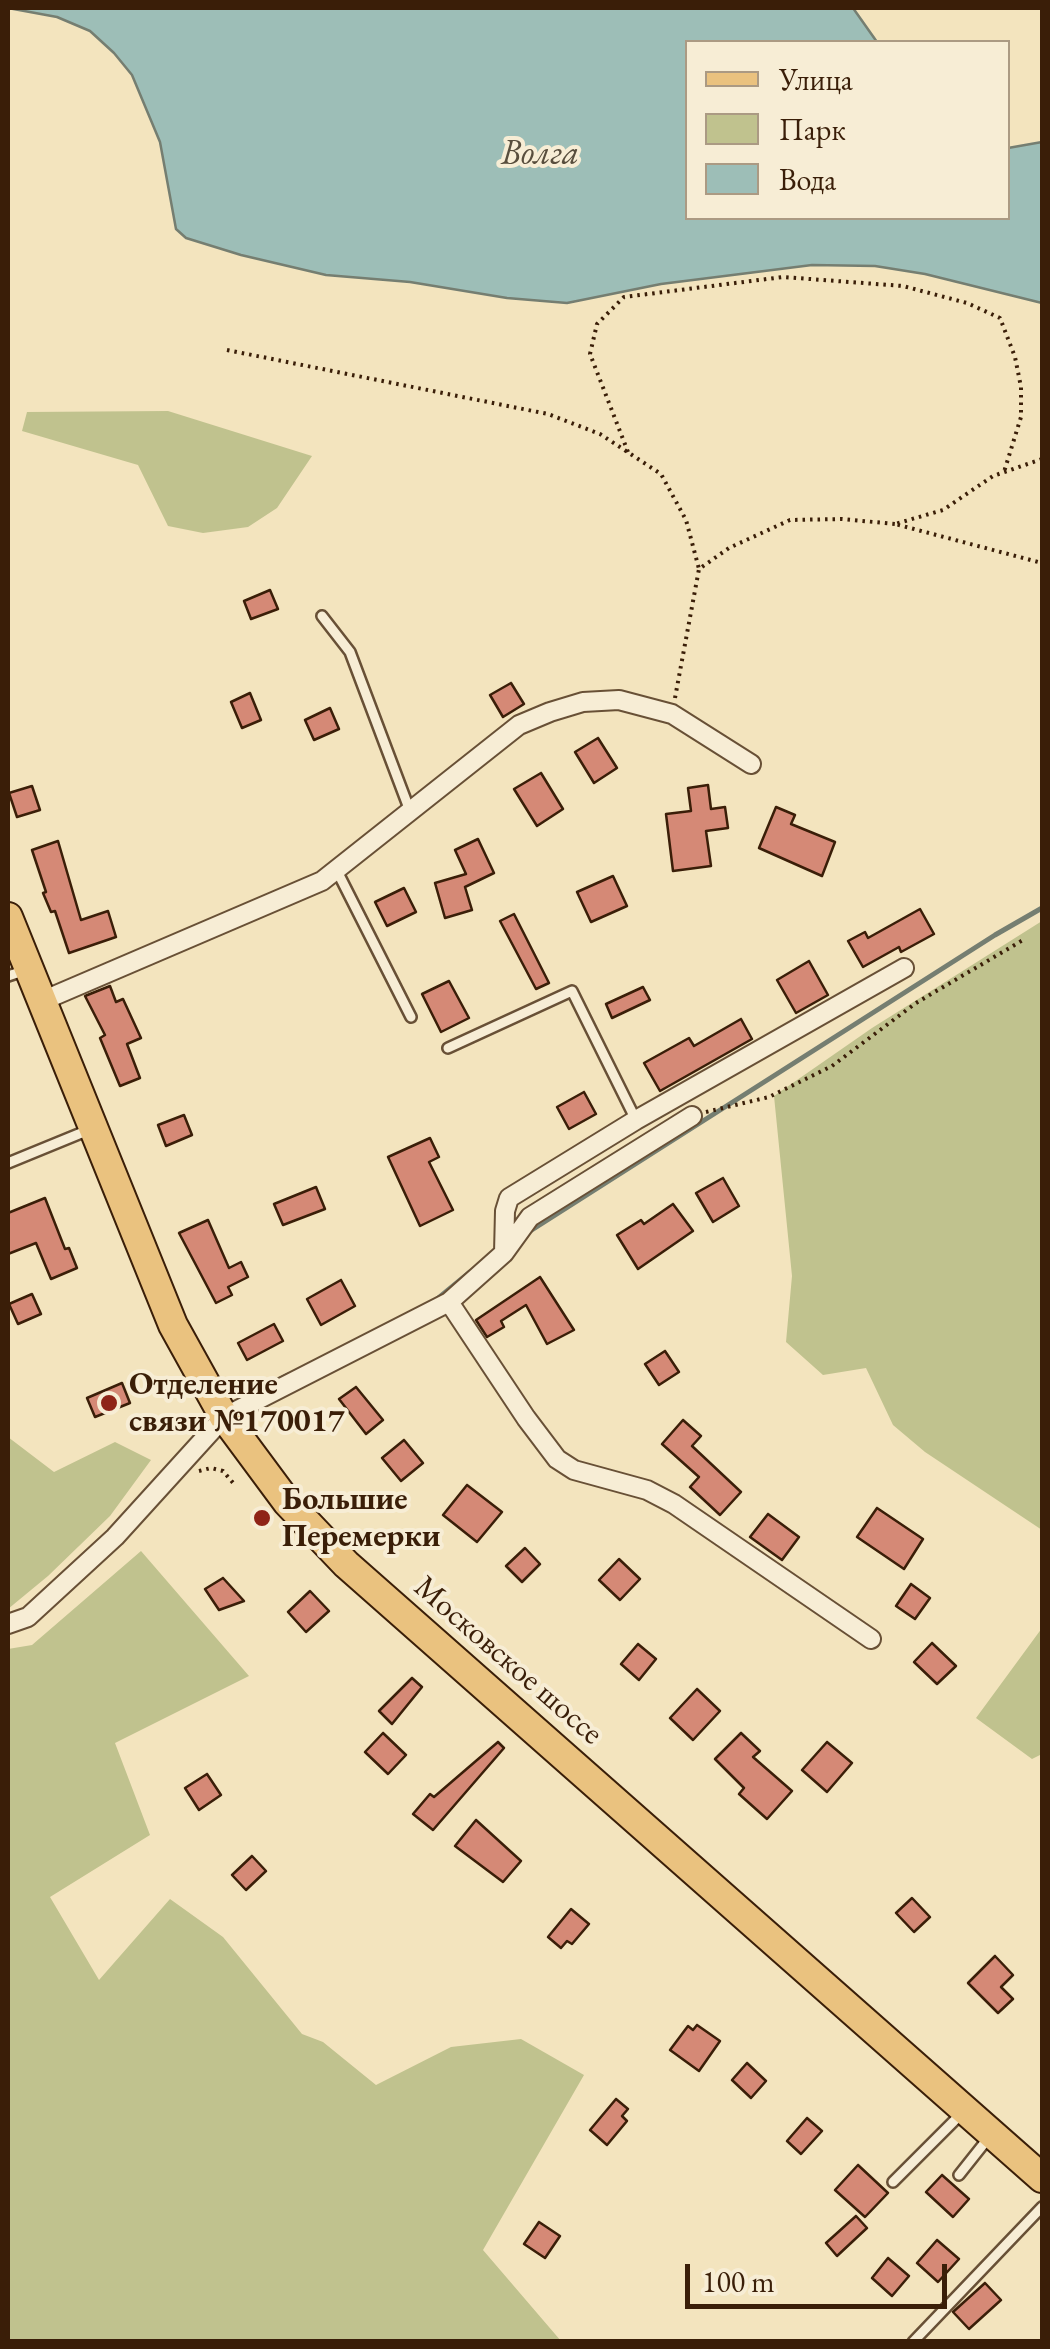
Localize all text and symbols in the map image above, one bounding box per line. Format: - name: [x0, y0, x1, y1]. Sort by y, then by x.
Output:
- legend: [685, 40, 1010, 220]
- text: Улица: [779, 60, 853, 99]
- text: Парк: [779, 110, 846, 149]
- water label: Волга: [501, 133, 579, 175]
- text: Вода: [779, 160, 836, 199]
- place label: Отделение связи №170017: [129, 1366, 345, 1441]
- marker: Отделение связи №170017: [98, 1392, 120, 1414]
- place label: Большие Перемерки: [282, 1481, 441, 1556]
- marker: Большие Перемерки: [251, 1507, 273, 1529]
- street label: Московское шоссе: [406, 1569, 610, 1753]
- scale bar: [690, 2244, 952, 2306]
- text: 100 m: [702, 2262, 775, 2301]

